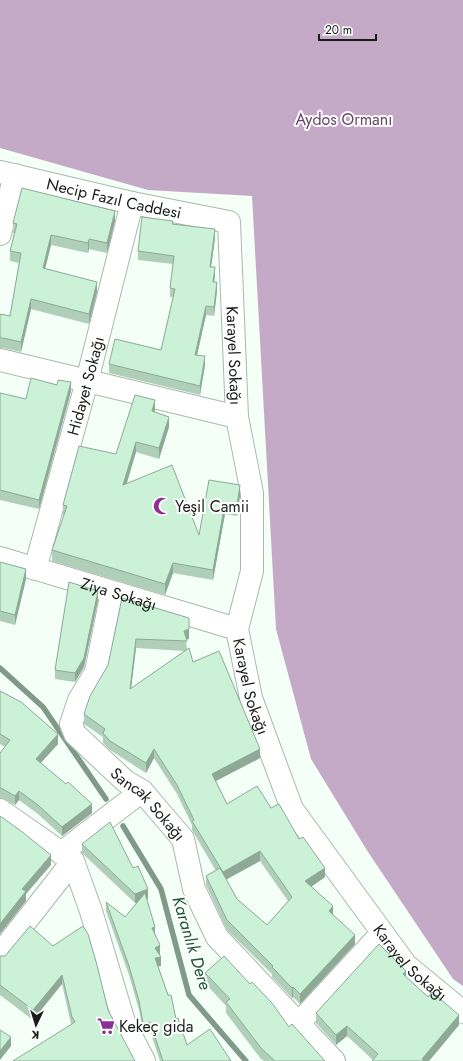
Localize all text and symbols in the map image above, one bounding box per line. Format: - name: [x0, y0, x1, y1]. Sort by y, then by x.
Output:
- scale bar: [319, 16, 376, 42]
- text: 20 m: [325, 21, 352, 39]
- park label: Aydos Ormanı: [296, 108, 392, 131]
- street label: Necip Fazıl Caddesi: [44, 172, 183, 224]
- street label: Karayel Sokağı: [220, 306, 247, 405]
- street label: Hidayet Sokağı: [61, 334, 110, 438]
- place label: Yeşil Camii: [175, 495, 249, 518]
- mosque icon: Yeşil Camii: [152, 496, 172, 516]
- street label: Ziya Sokağı: [78, 572, 159, 616]
- street label: Karayel Sokağı: [227, 636, 275, 738]
- street label: Sancak Sokağı: [105, 762, 191, 846]
- water label: Karanlık Dere: [166, 893, 218, 993]
- street label: Karayel Sokağı: [368, 919, 452, 1006]
- north arrow: [16, 1005, 56, 1045]
- place label: Kekeç gida: [119, 1015, 193, 1038]
- supermarket icon: Kekeç gida: [96, 1016, 116, 1036]
- text: K: [31, 1027, 40, 1043]

